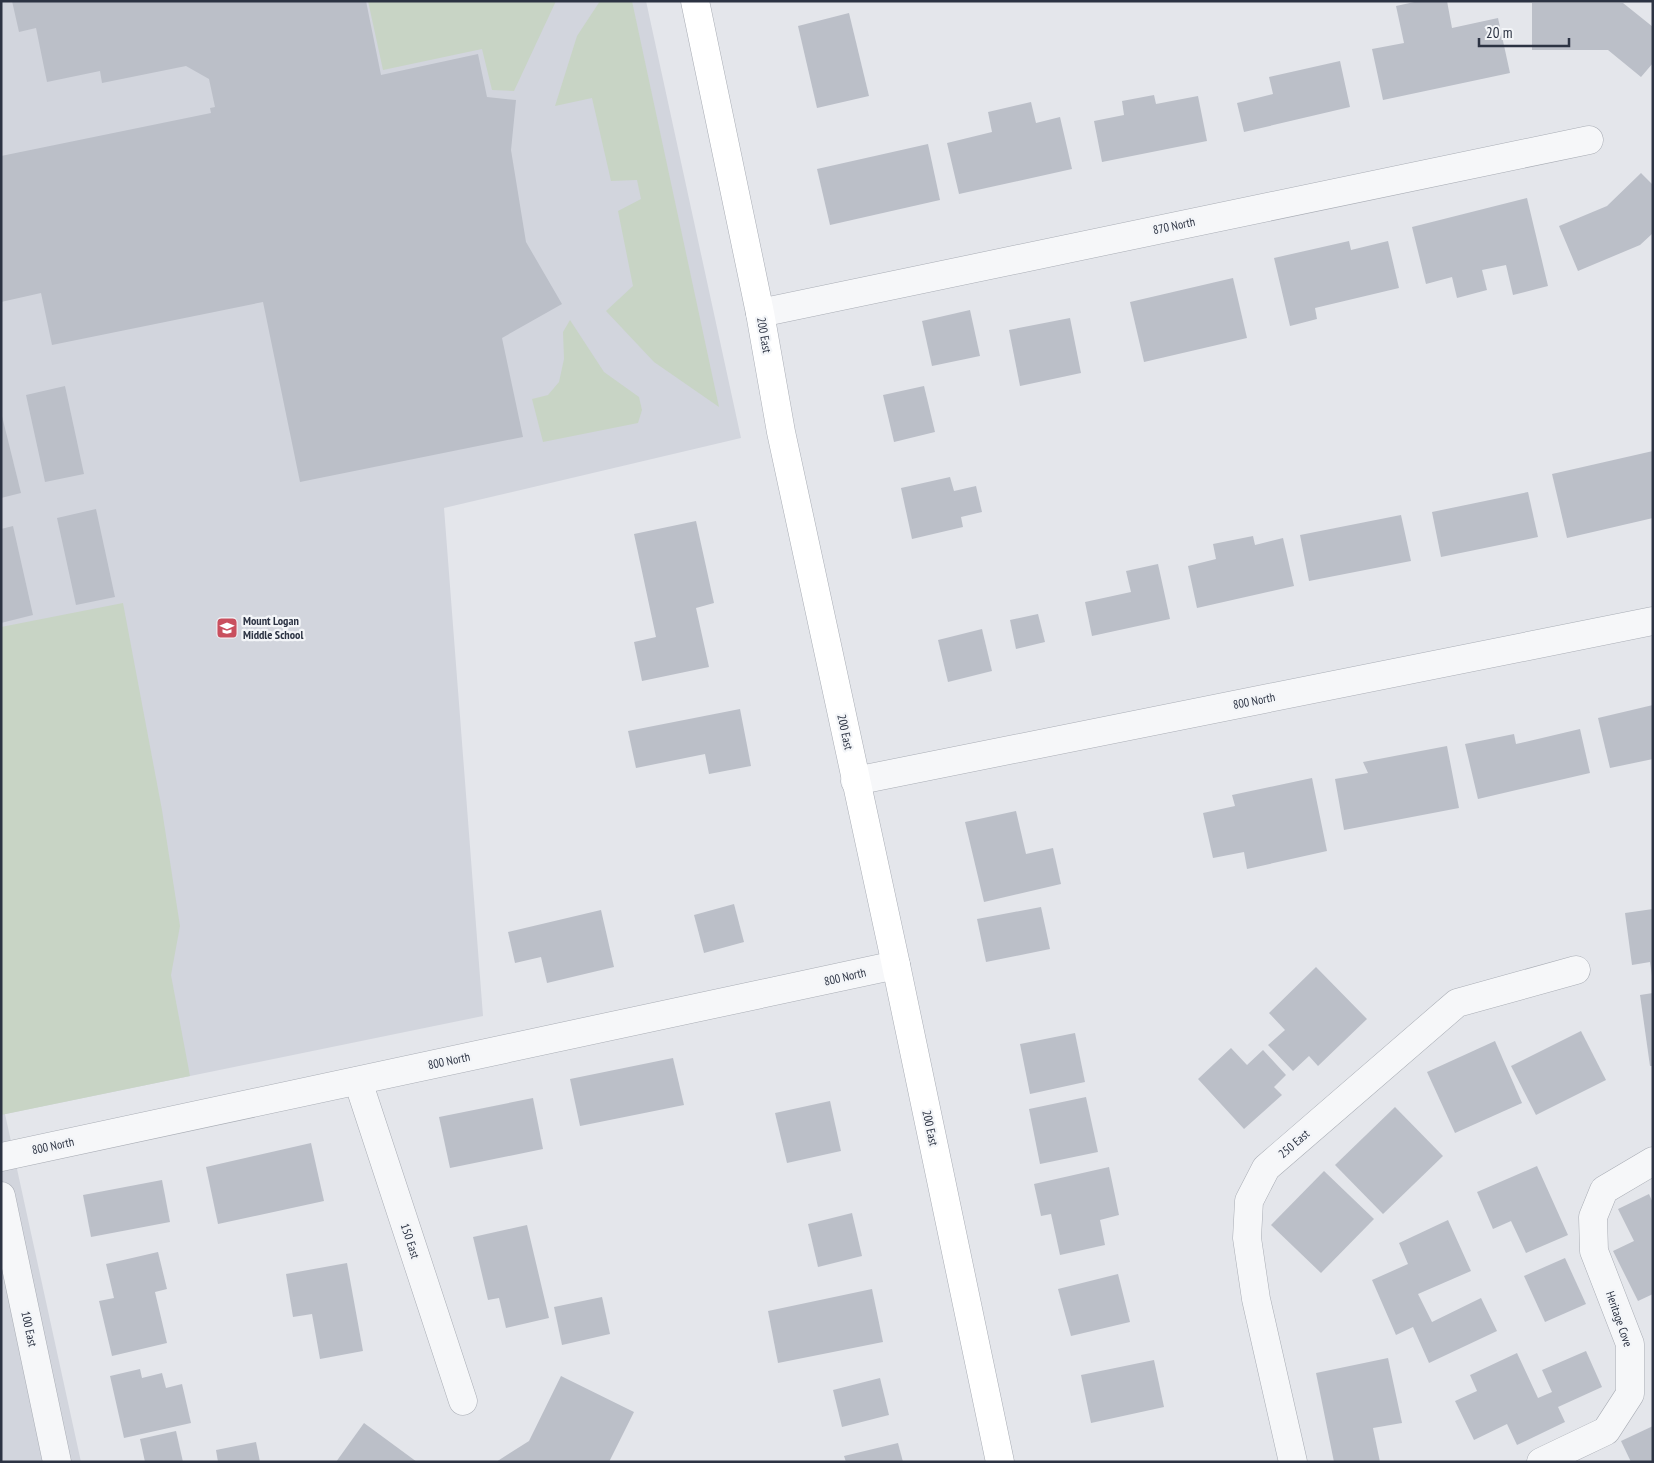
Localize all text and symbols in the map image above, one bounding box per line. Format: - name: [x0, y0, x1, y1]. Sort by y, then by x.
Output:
- scale bar: [1479, 15, 1569, 47]
- text: 20 m: [1486, 23, 1512, 42]
- street label: 870 North: [1152, 214, 1196, 237]
- street label: 200 East: [754, 316, 775, 355]
- place label: Mount Logan Middle School: [243, 613, 303, 642]
- school or university icon: Mount Logan Middle School: [215, 616, 239, 640]
- street label: 800 North: [1232, 689, 1276, 712]
- street label: 200 East: [834, 713, 857, 752]
- street label: 800 North: [822, 964, 867, 989]
- street label: 800 North: [427, 1049, 471, 1072]
- street label: 200 East: [919, 1109, 942, 1148]
- street label: 250 East: [1275, 1126, 1313, 1161]
- street label: 800 North: [31, 1134, 75, 1157]
- street label: 150 East: [398, 1221, 423, 1261]
- street label: Heritage Cove: [1603, 1289, 1636, 1349]
- street label: 100 East: [18, 1310, 41, 1349]

